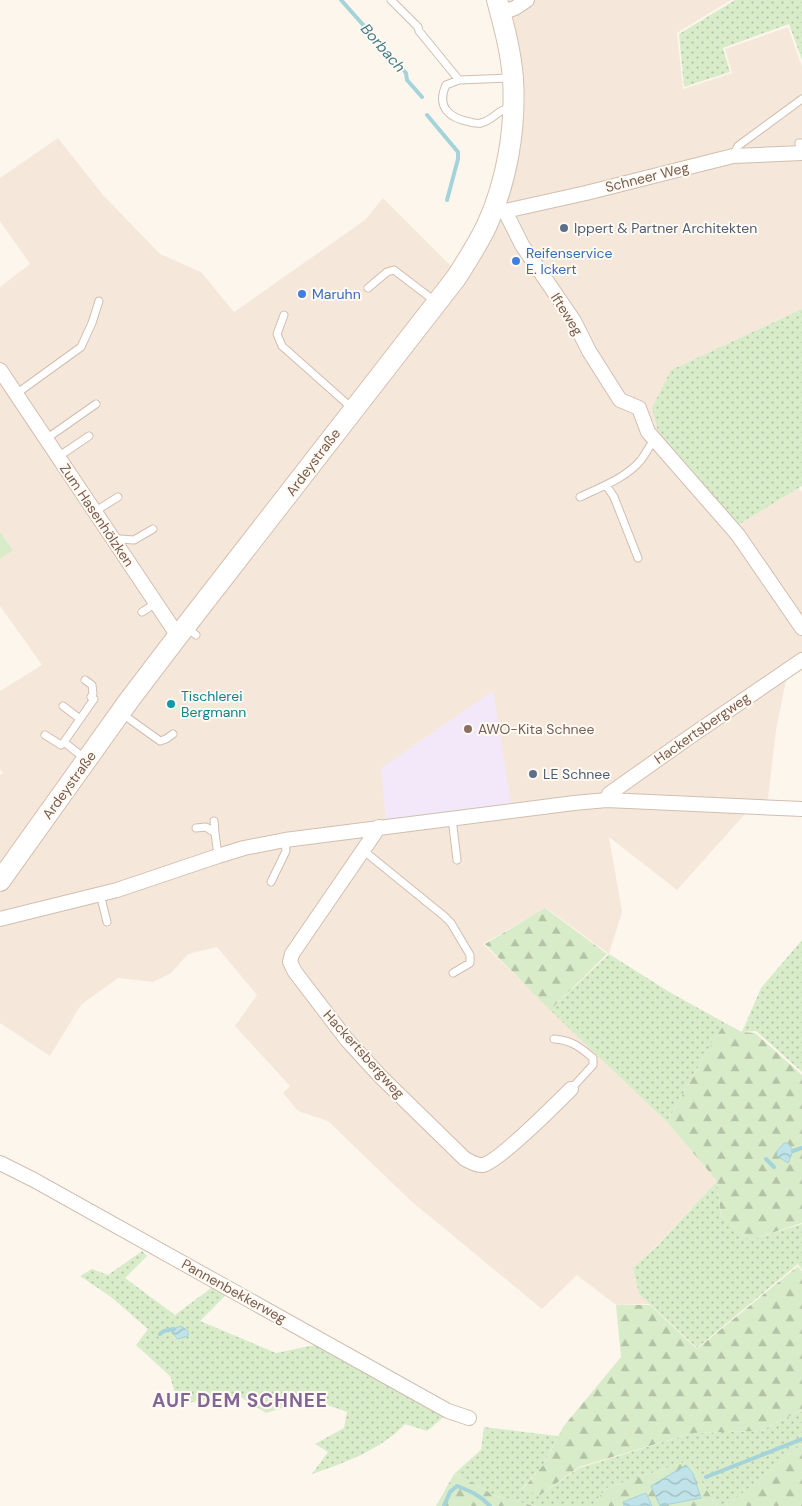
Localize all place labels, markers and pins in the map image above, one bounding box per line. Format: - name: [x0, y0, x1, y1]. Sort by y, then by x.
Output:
- place label: Ippert & Partner Architekten: [574, 219, 757, 237]
- marker: Ippert & Partner Architekten: [558, 222, 570, 234]
- place label: Reifenservice E. Ickert: [526, 244, 613, 278]
- marker: Reifenservice E. Ickert: [510, 255, 522, 267]
- place label: Maruhn: [312, 285, 361, 303]
- marker: Maruhn: [296, 288, 308, 300]
- place label: Tischlerei Bergmann: [181, 687, 246, 721]
- marker: Tischlerei Bergmann: [165, 698, 177, 710]
- place label: AWO-Kita Schnee: [478, 720, 594, 738]
- marker: AWO-Kita Schnee: [462, 723, 474, 735]
- place label: LE Schnee: [543, 765, 610, 783]
- marker: LE Schnee: [527, 768, 539, 780]

